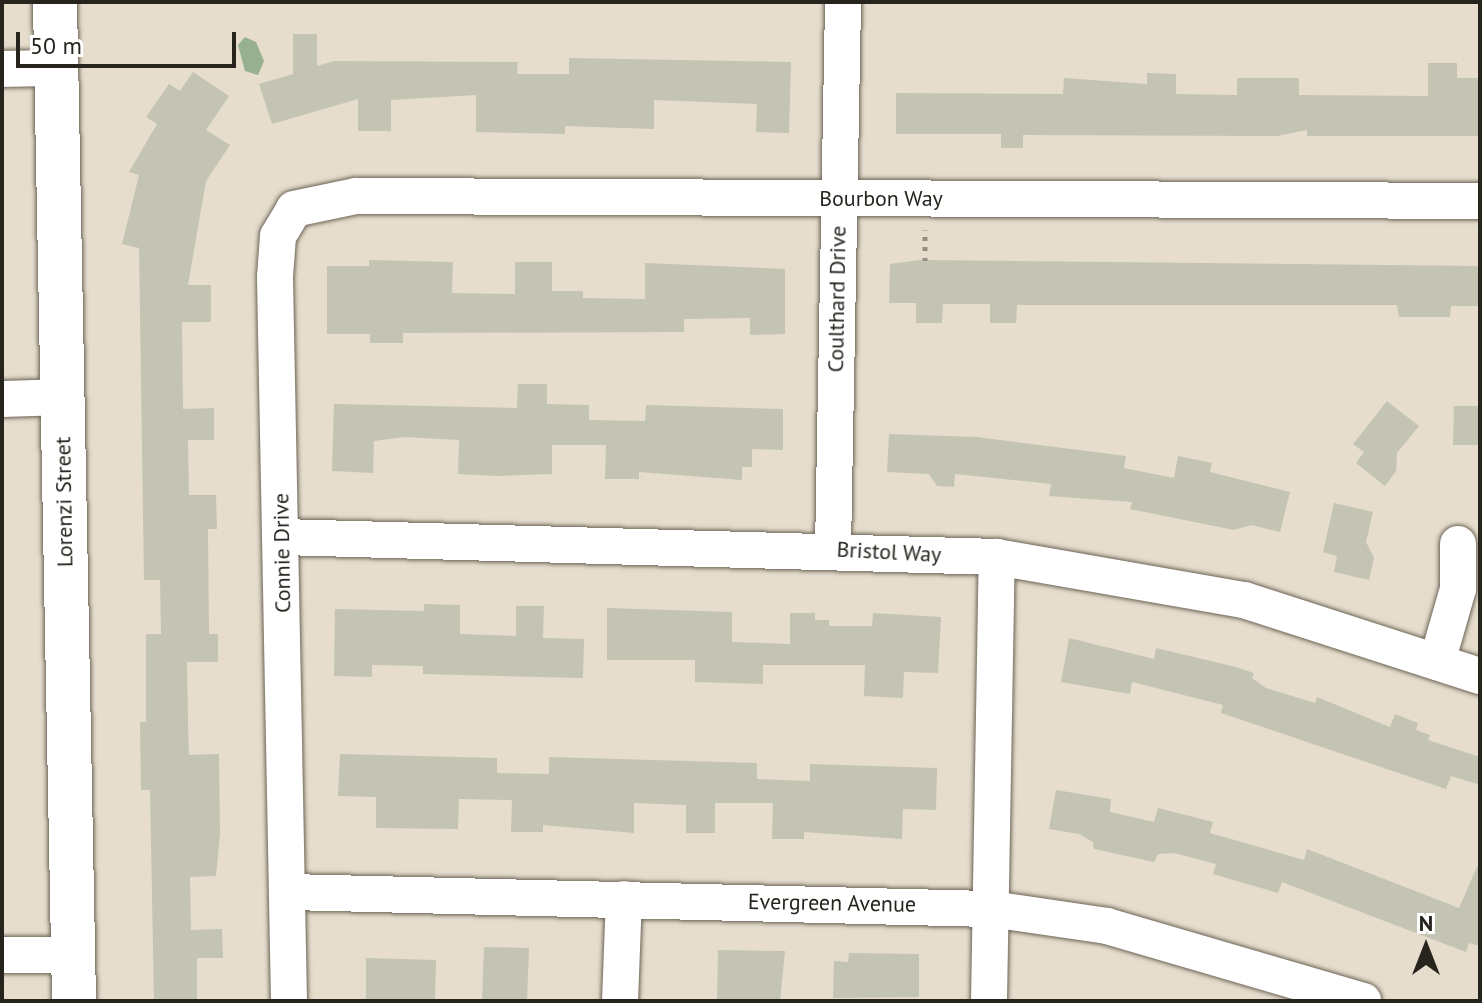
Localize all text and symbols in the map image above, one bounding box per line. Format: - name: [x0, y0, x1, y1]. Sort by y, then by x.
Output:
- scale bar: [20, 16, 240, 66]
- text: 50 m: [30, 30, 82, 61]
- street label: Bourbon Way: [819, 186, 943, 212]
- street label: Coulthard Drive: [823, 225, 851, 373]
- street label: Lorenzi Street: [50, 437, 78, 567]
- street label: Connie Drive: [268, 493, 296, 613]
- street label: Bristol Way: [836, 536, 942, 568]
- street label: Evergreen Avenue: [747, 888, 917, 918]
- north arrow: [1386, 907, 1466, 987]
- text: N: [1419, 909, 1433, 937]

